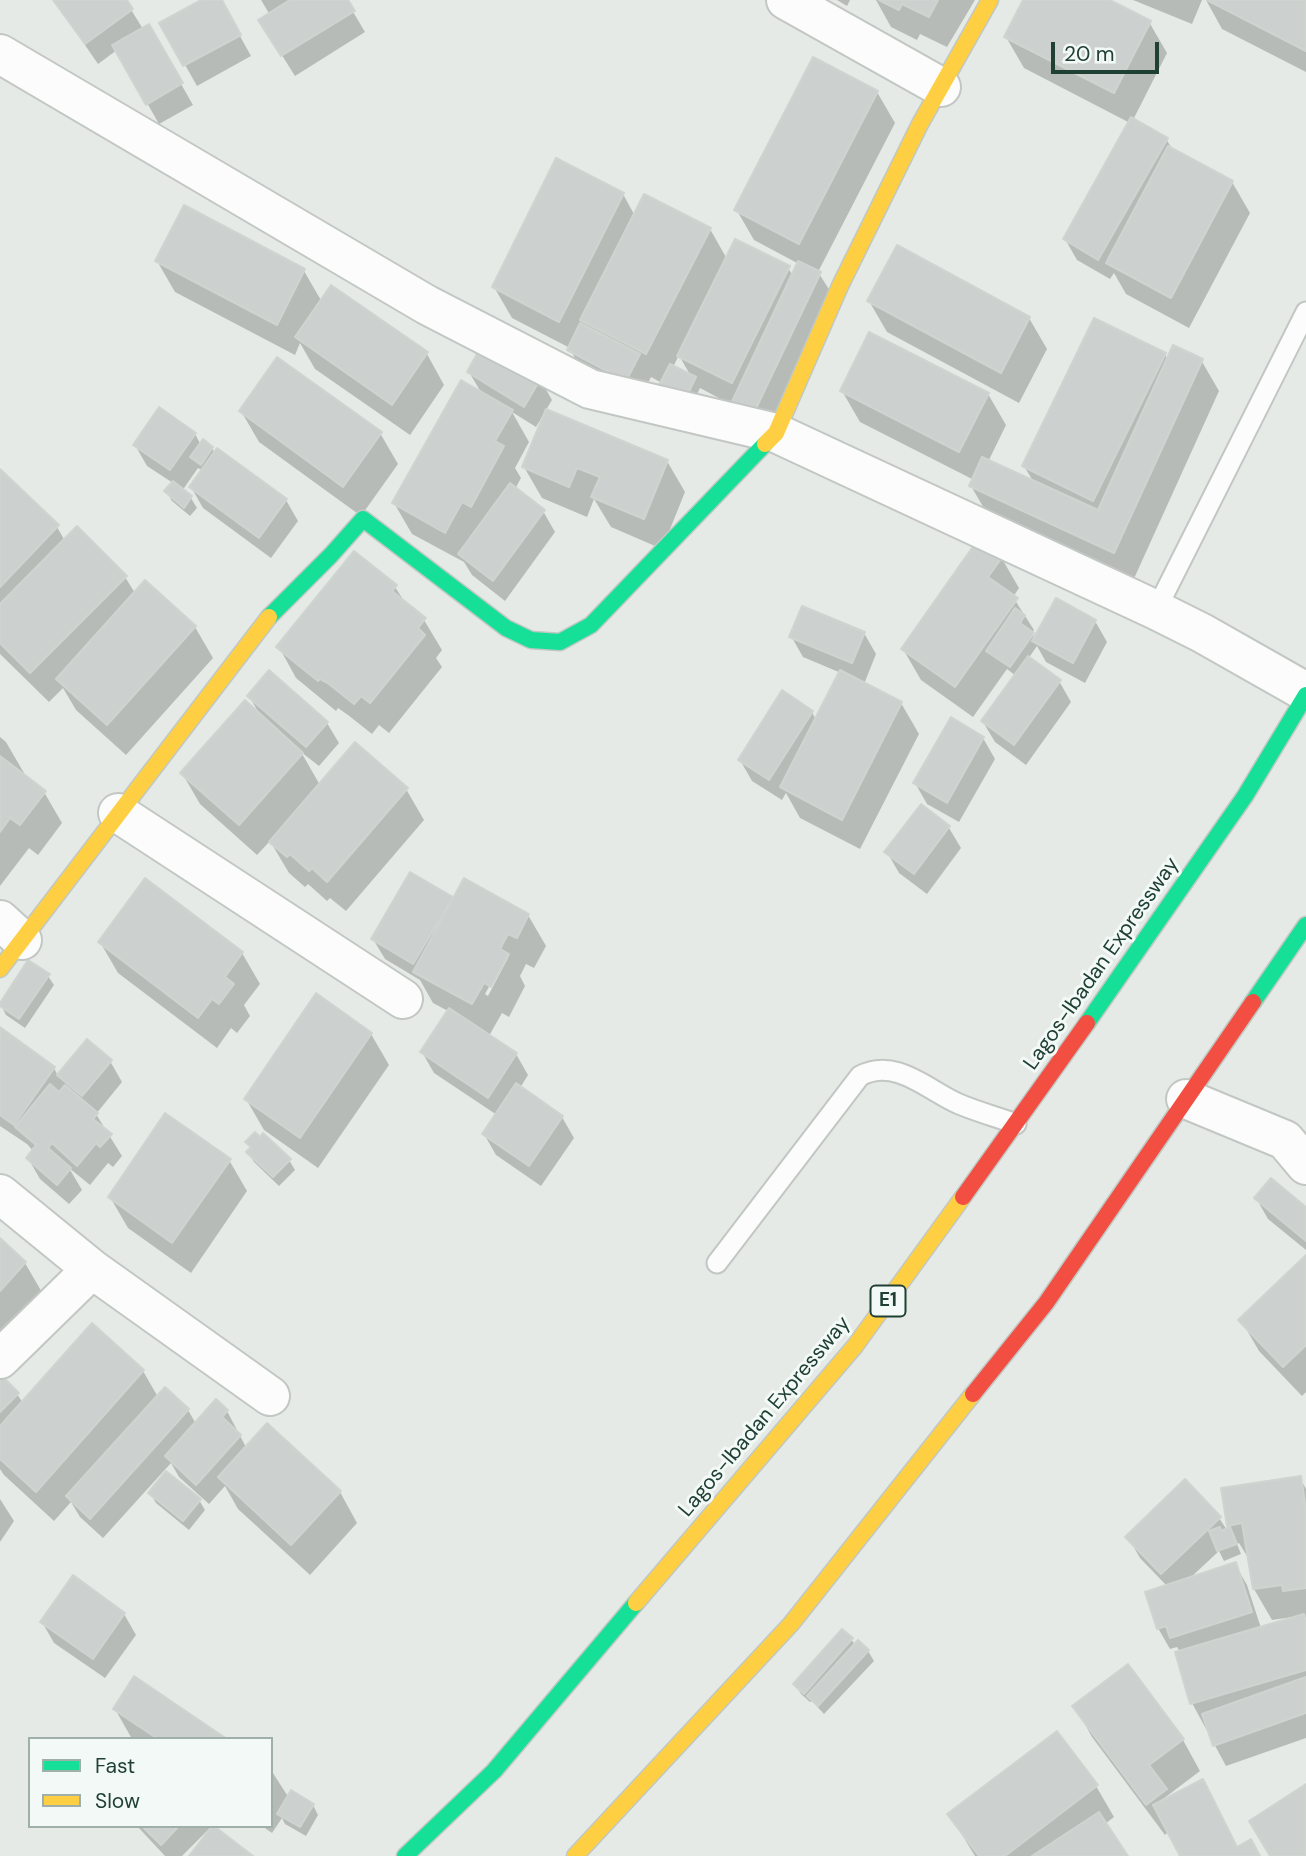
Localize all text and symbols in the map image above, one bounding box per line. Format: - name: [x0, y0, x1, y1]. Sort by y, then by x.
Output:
- scale bar: [1054, 28, 1162, 72]
- text: 20 m: [1064, 40, 1115, 68]
- street label: Lagos-Ibadan Expressway: [1019, 853, 1185, 1075]
- road number: E1: [870, 1286, 906, 1316]
- street label: Lagos-Ibadan Expressway: [674, 1312, 856, 1522]
- legend: [28, 1737, 273, 1828]
- text: Fast: [95, 1752, 135, 1780]
- text: Slow: [95, 1787, 140, 1815]

